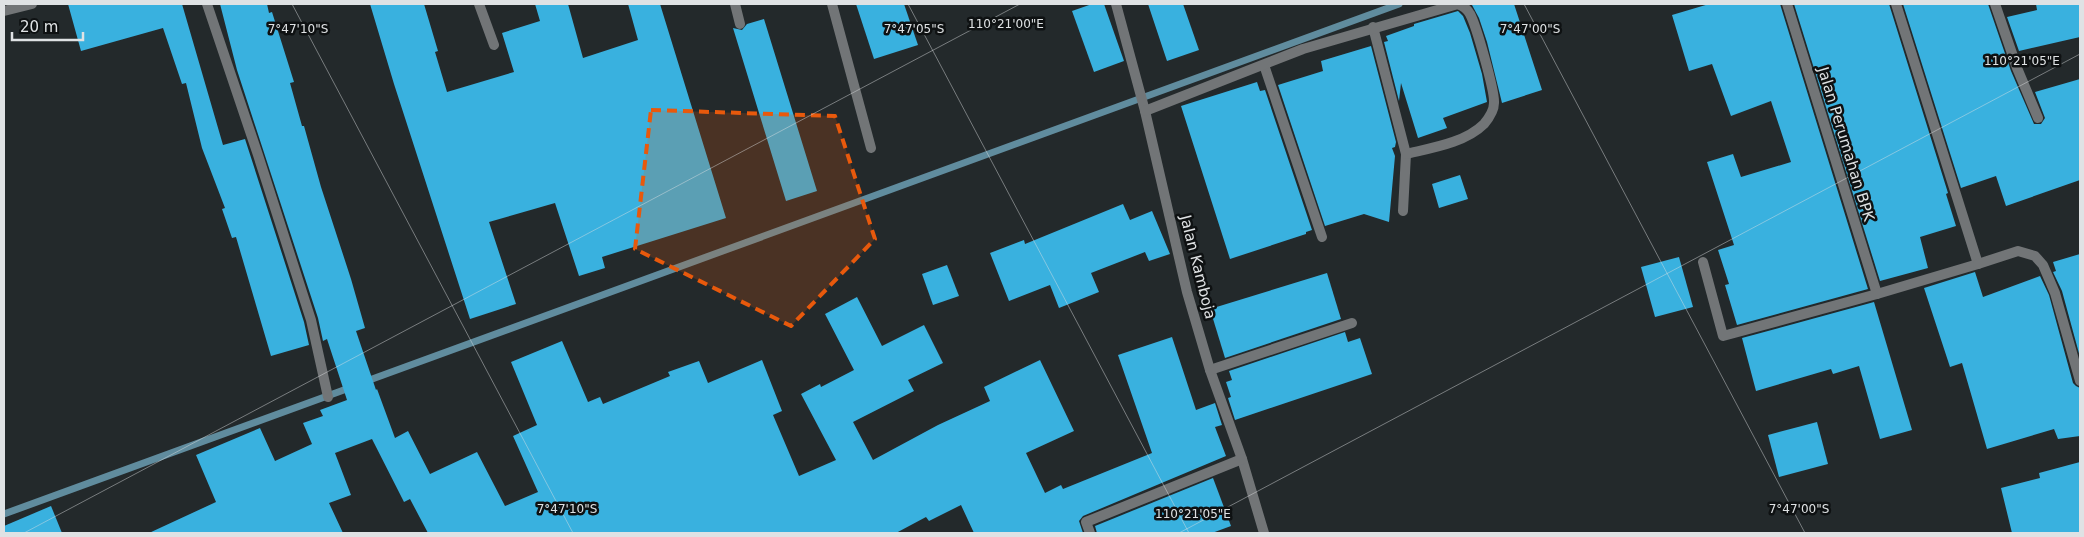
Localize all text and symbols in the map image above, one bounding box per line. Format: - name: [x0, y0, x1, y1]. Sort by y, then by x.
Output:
- scale bar: [12, 10, 84, 42]
- text: 110°21'00"E: [968, 17, 1044, 31]
- text: 20 m: [20, 18, 58, 36]
- text: 7°47'10"S: [268, 22, 328, 36]
- text: 7°47'05"S: [884, 22, 944, 36]
- text: 7°47'00"S: [1500, 22, 1560, 36]
- text: 110°21'05"E: [1984, 54, 2060, 68]
- street label: Jalan Perumahan BPK: [1814, 64, 1878, 225]
- street label: Jalan Kamboja: [1176, 212, 1220, 321]
- text: 7°47'10"S: [537, 502, 597, 516]
- text: 7°47'00"S: [1769, 502, 1829, 516]
- text: 110°21'05"E: [1155, 507, 1231, 521]

